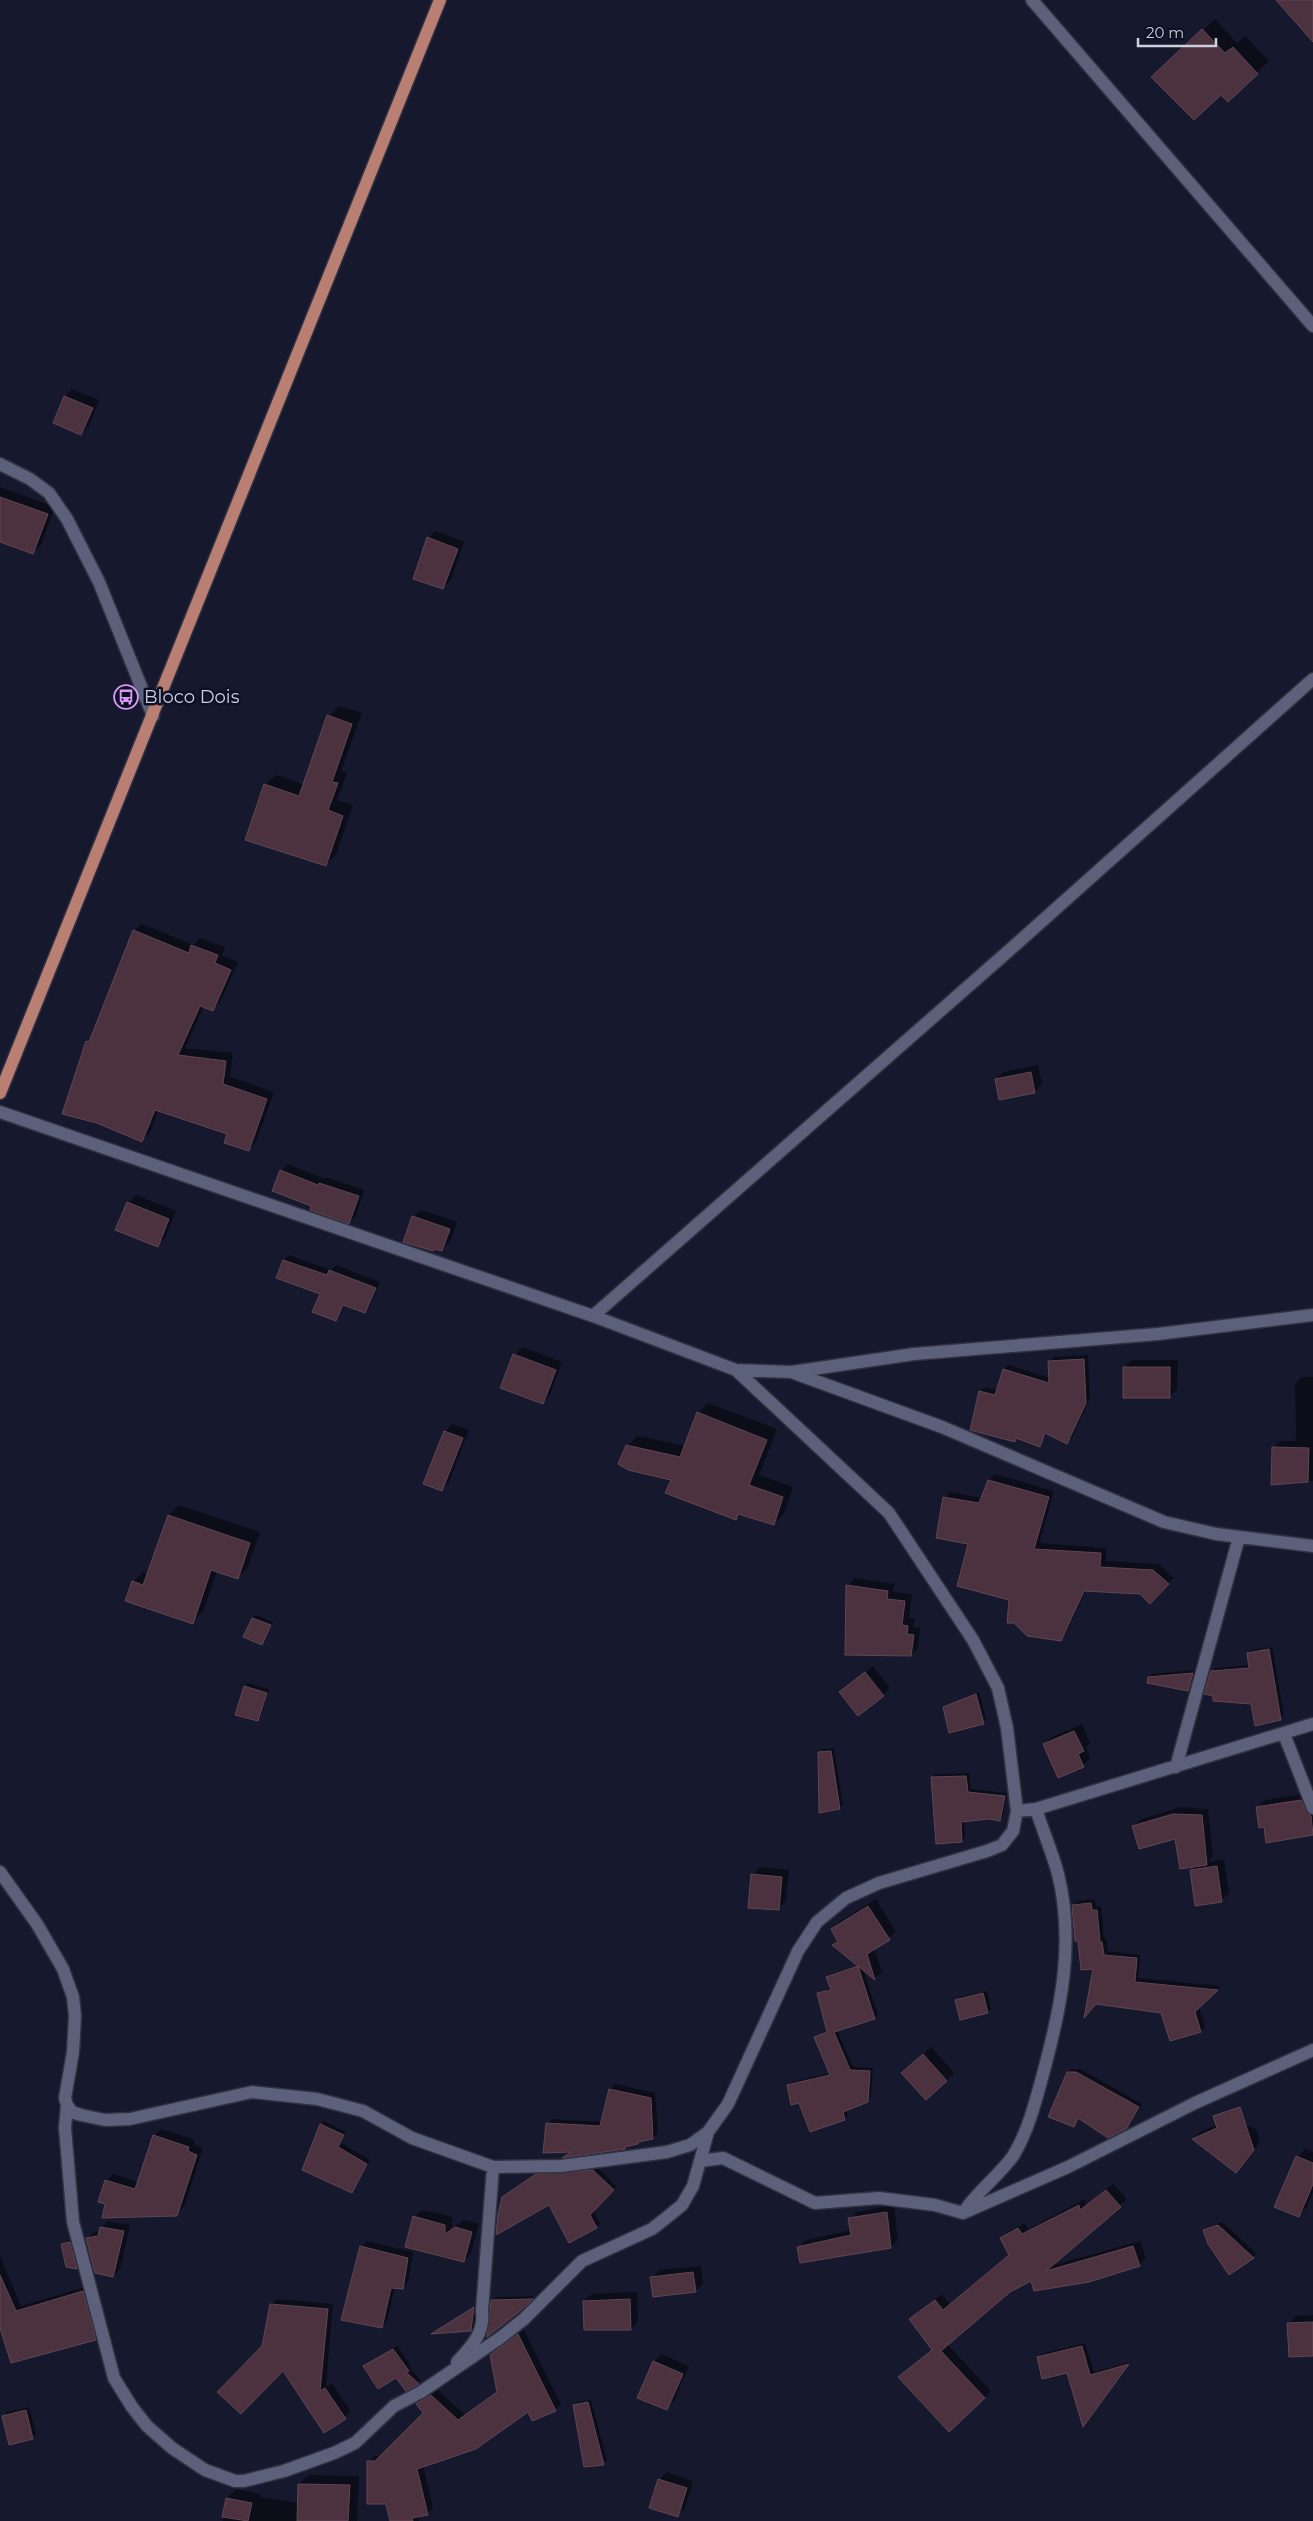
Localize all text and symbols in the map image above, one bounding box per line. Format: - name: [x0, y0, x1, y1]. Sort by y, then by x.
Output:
- scale bar: [1138, 15, 1216, 47]
- text: 20 m: [1146, 23, 1184, 42]
- bus stop icon: Bloco Dois: [113, 684, 139, 710]
- place label: Bloco Dois: [144, 686, 240, 708]

